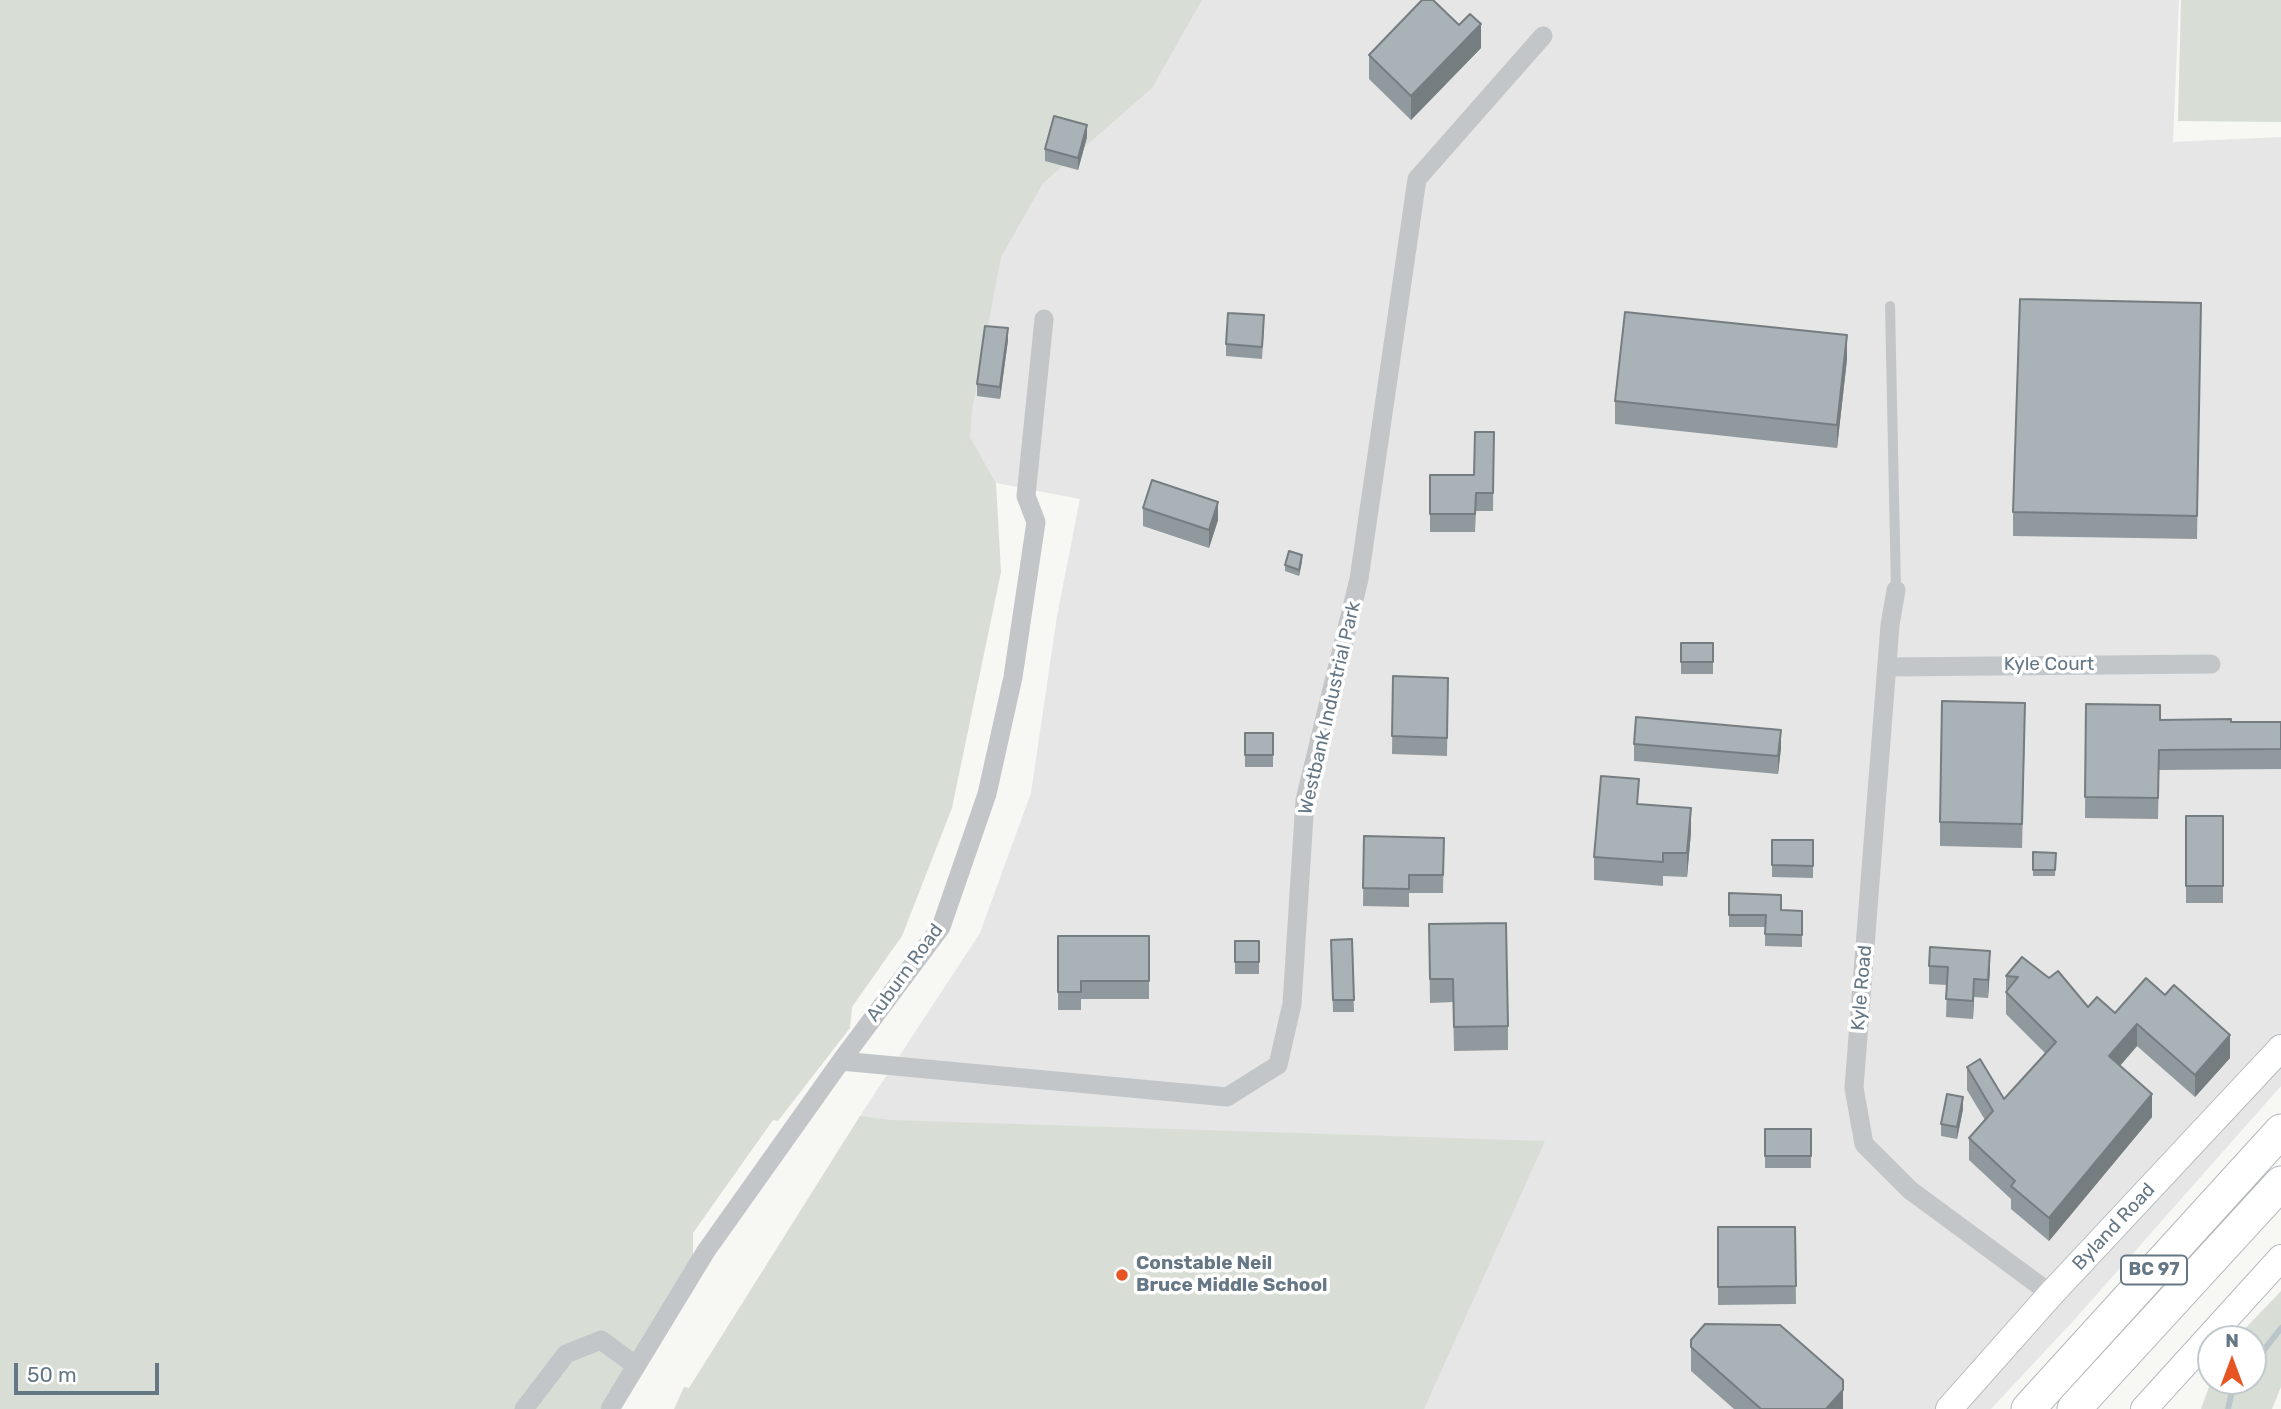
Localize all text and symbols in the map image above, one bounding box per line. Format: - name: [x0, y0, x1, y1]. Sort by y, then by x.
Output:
- street label: Westbank Industrial Park: [1294, 599, 1366, 817]
- street label: Kyle Court: [2004, 654, 2094, 676]
- street label: Auburn Road: [862, 920, 948, 1026]
- street label: Kyle Road: [1847, 944, 1877, 1032]
- street label: Byland Road: [2068, 1179, 2160, 1275]
- place label: Constable Neil Bruce Middle School: [1136, 1253, 1327, 1297]
- road number: BC 97: [2121, 1255, 2187, 1284]
- marker: Constable Neil Bruce Middle School: [1114, 1267, 1130, 1283]
- north arrow: [2197, 1325, 2267, 1395]
- text: N: [2225, 1329, 2239, 1352]
- scale bar: [18, 1350, 163, 1394]
- text: 50 m: [27, 1362, 77, 1387]

